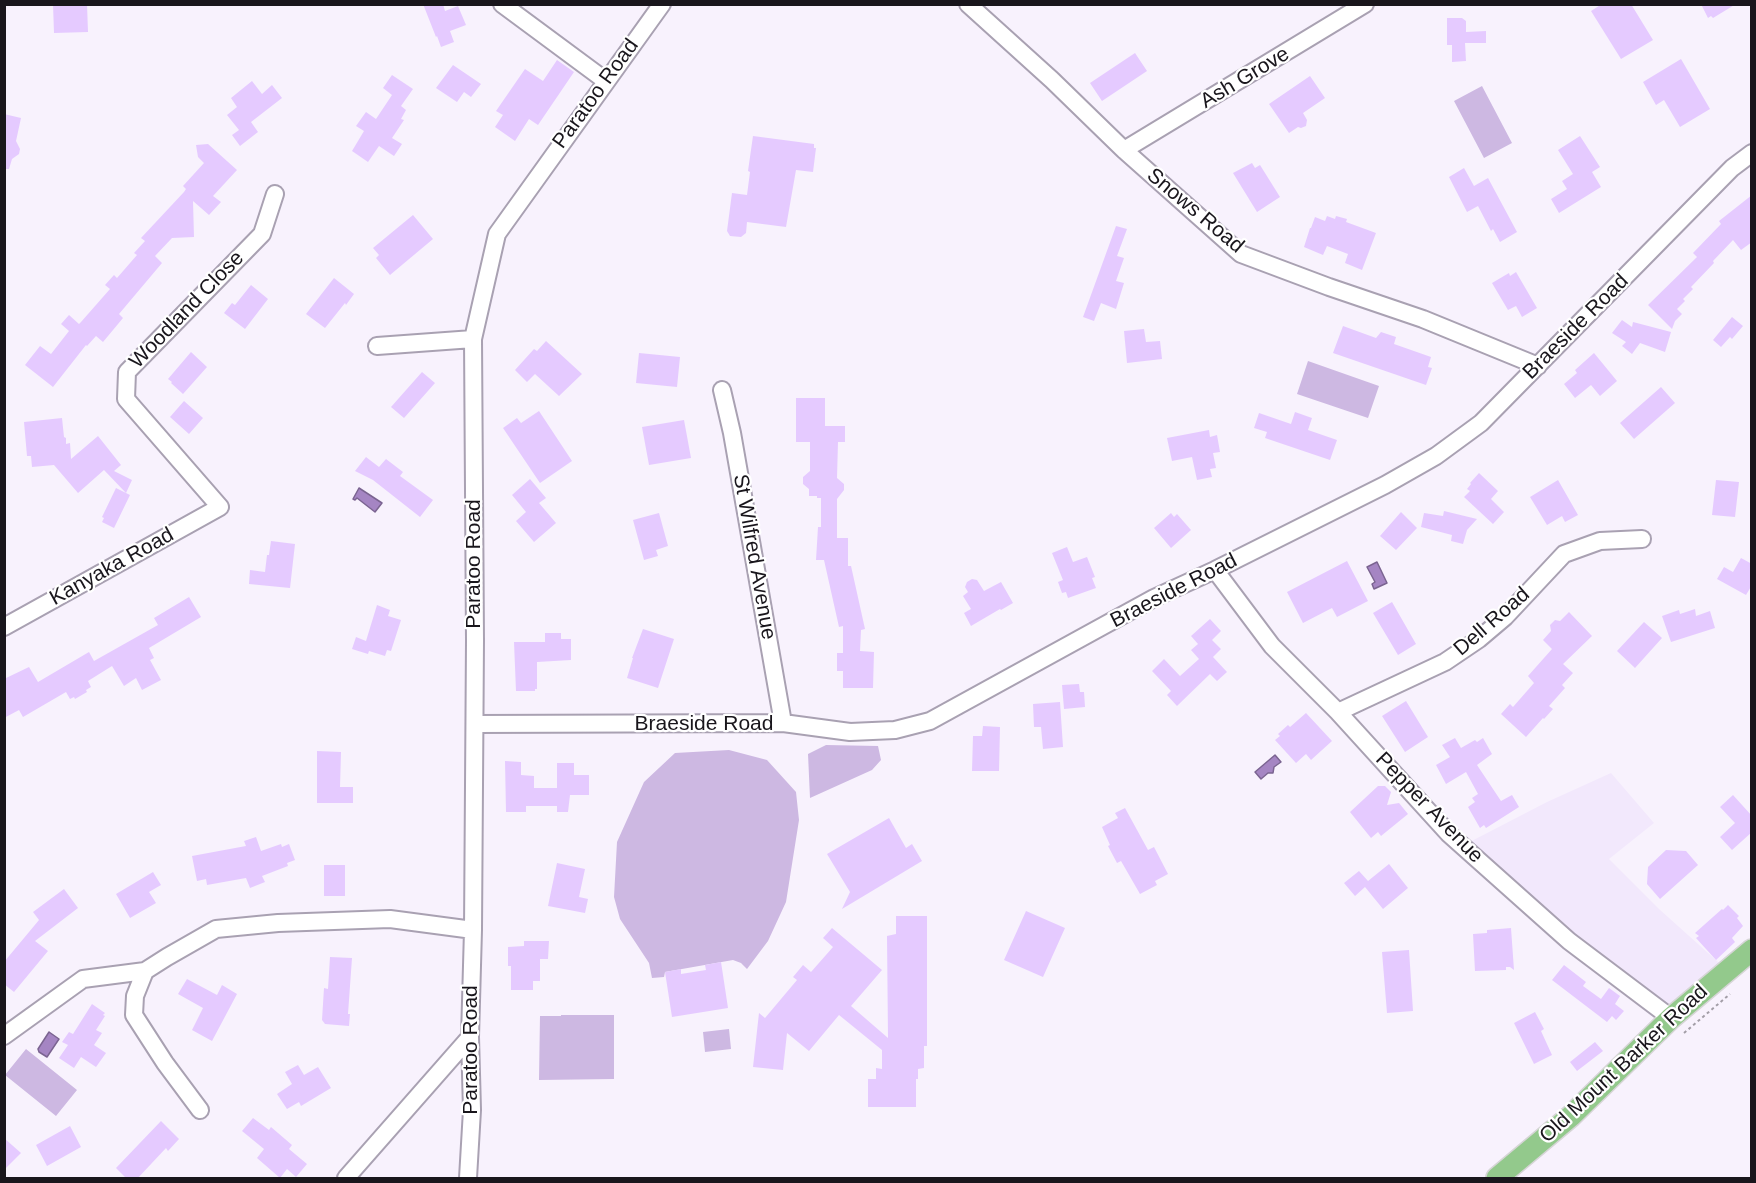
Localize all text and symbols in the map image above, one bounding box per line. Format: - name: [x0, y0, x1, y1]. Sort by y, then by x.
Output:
- street label: Paratoo Road: [548, 34, 644, 154]
- street label: Ash Grove: [1196, 42, 1294, 114]
- street label: Snows Road: [1141, 163, 1249, 259]
- street label: Woodland Close: [125, 246, 249, 374]
- street label: Braeside Road: [1518, 269, 1634, 385]
- street label: St Wilfred Avenue: [727, 472, 781, 642]
- street label: Paratoo Road: [461, 499, 487, 629]
- street label: Kanyaka Road: [46, 523, 178, 611]
- street label: Braeside Road: [1106, 548, 1242, 634]
- street label: Dell Road: [1449, 582, 1535, 662]
- street label: Braeside Road: [635, 711, 773, 737]
- street label: Pepper Avenue: [1370, 747, 1488, 869]
- street label: Old Mount Barker Road: [1535, 980, 1713, 1148]
- street label: Paratoo Road: [458, 985, 484, 1115]

